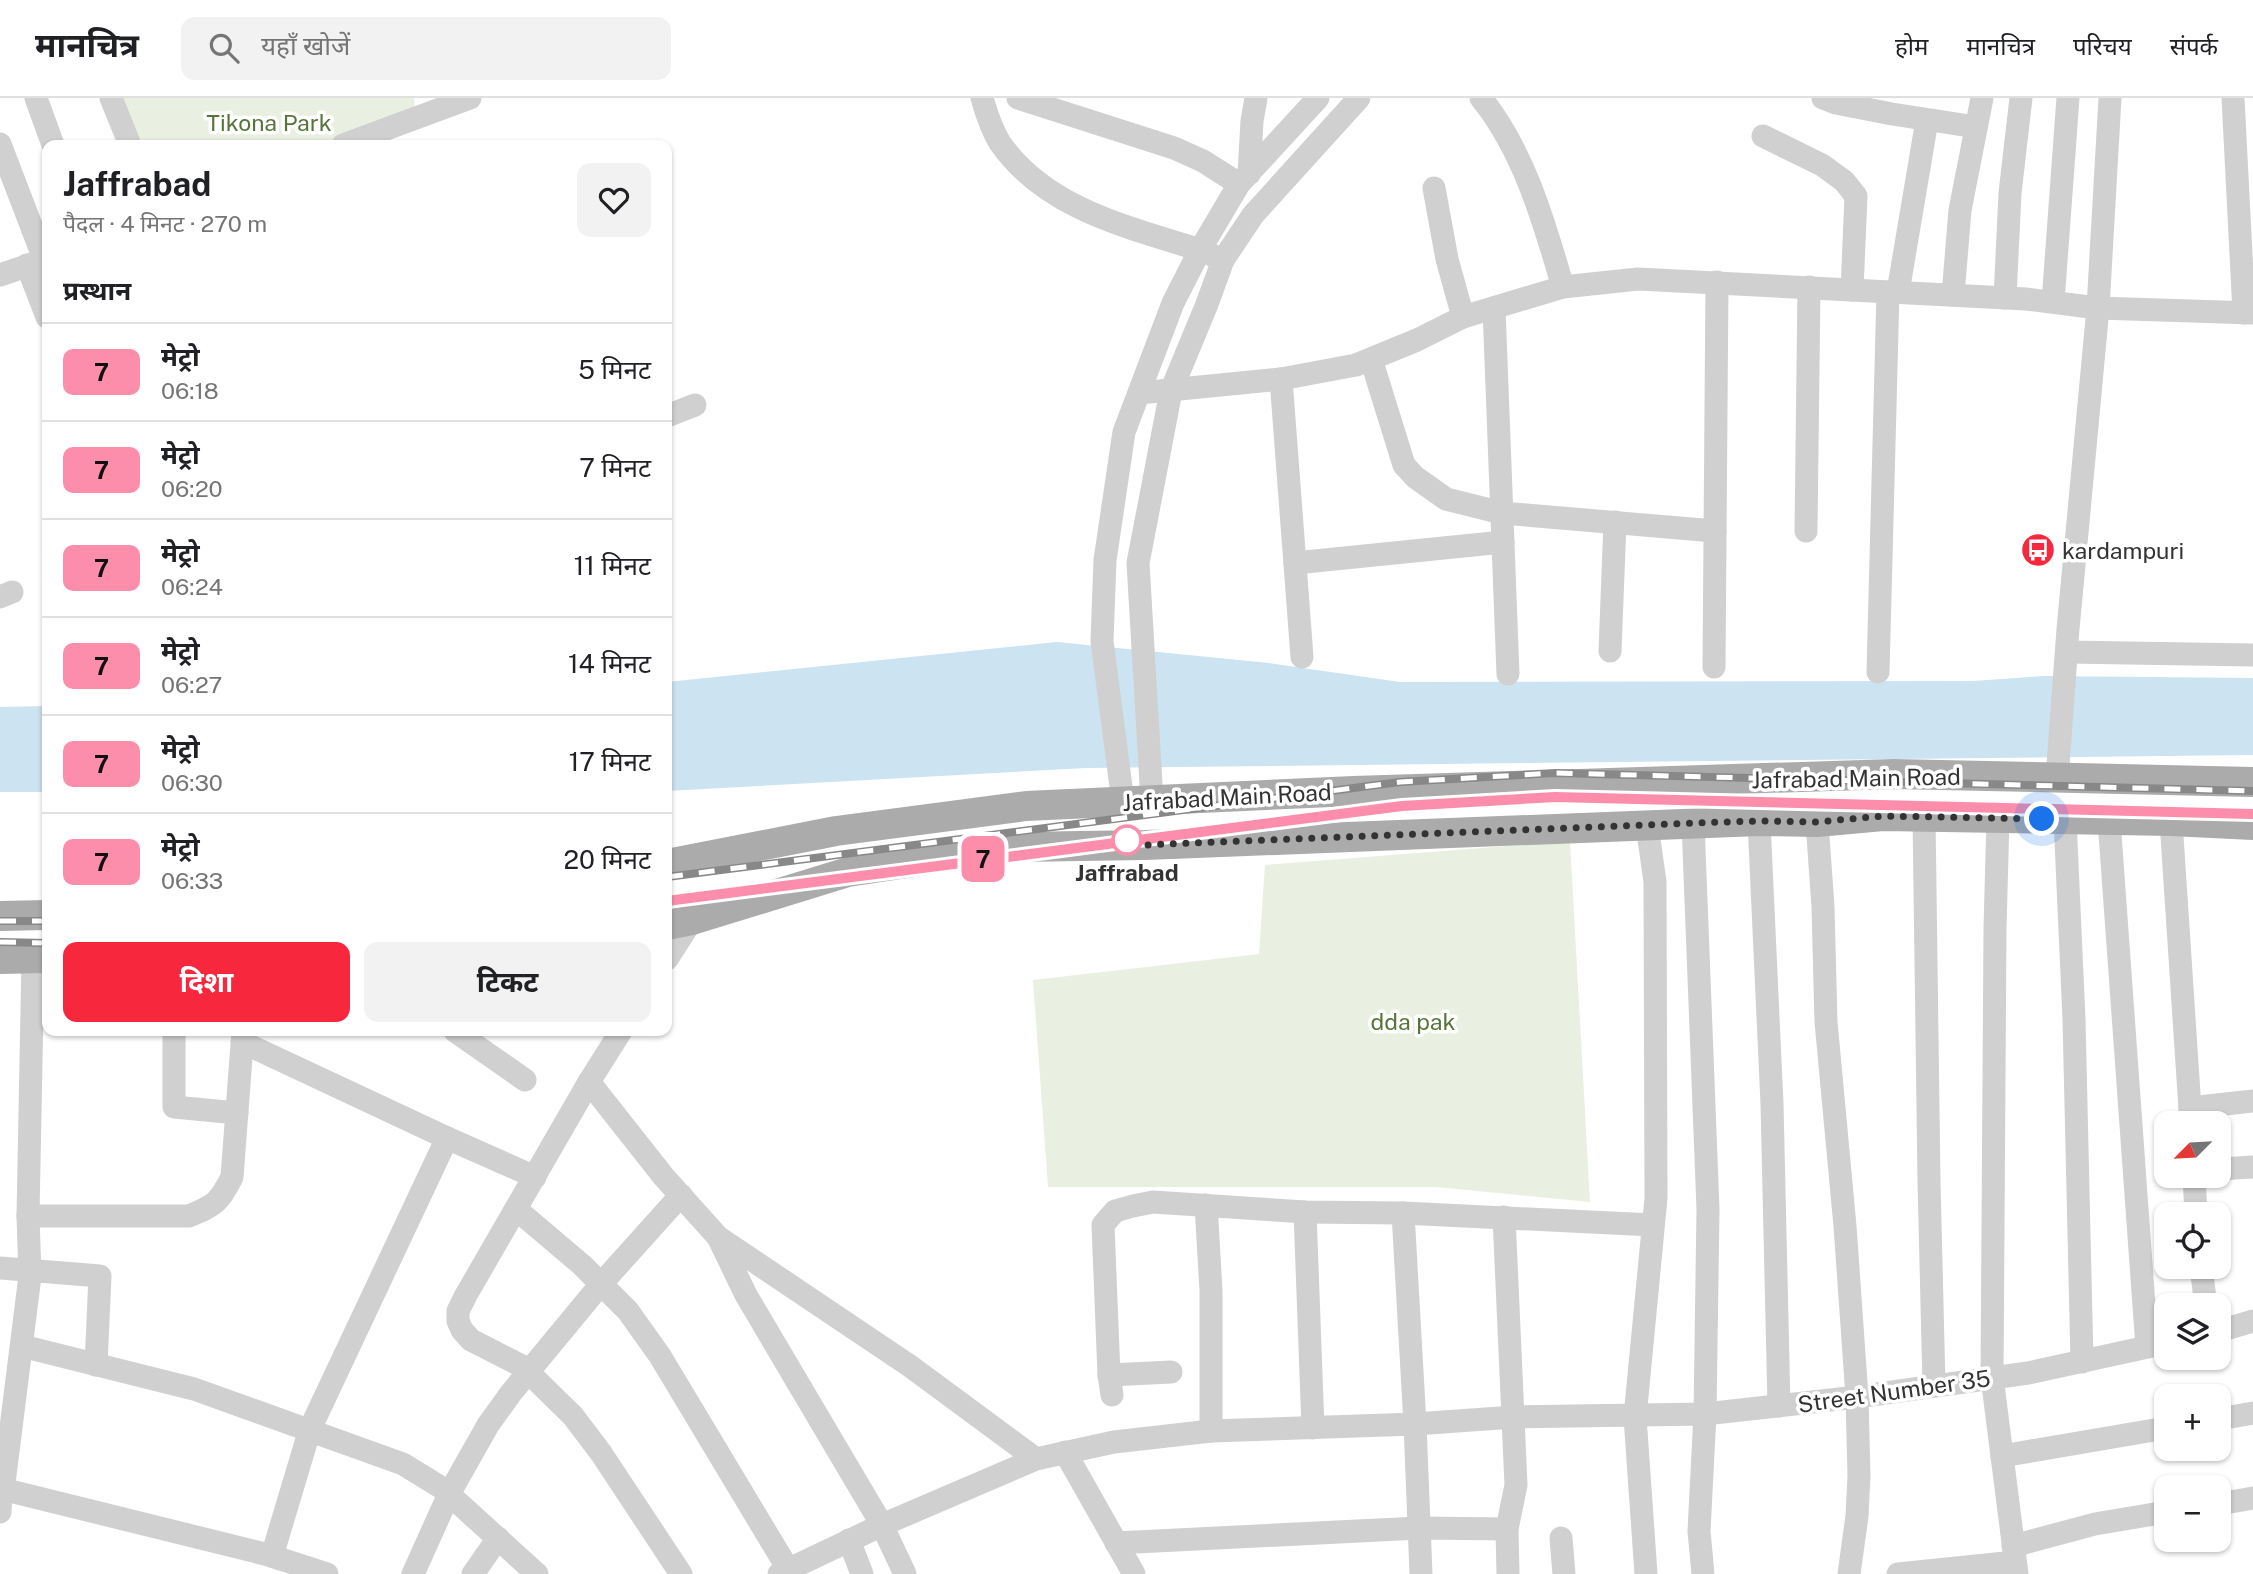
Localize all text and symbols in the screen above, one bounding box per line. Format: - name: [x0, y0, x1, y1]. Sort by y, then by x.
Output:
- search box: [181, 17, 671, 80]
- text: मानचित्र: [35, 26, 139, 64]
- icon: search: [205, 29, 243, 67]
- text: यहाँ खोजें: [261, 30, 350, 61]
- text: होम: [1895, 32, 1928, 60]
- text: मानचित्र: [1966, 32, 2035, 60]
- text: परिचय: [2073, 32, 2132, 60]
- text: संपर्क: [2170, 32, 2218, 60]
- park label: Tikona Park: [206, 109, 332, 136]
- button: heart: [577, 163, 651, 237]
- text: Jaffrabad: [63, 165, 211, 203]
- text: पैदल · 4 मिनट · 270 m: [63, 210, 267, 237]
- text: प्रस्थान: [63, 275, 131, 306]
- text: मेट्रो: [161, 341, 200, 372]
- text: 5 मिनट: [578, 354, 651, 385]
- text: 7: [94, 358, 109, 386]
- text: 06:18: [161, 377, 219, 404]
- text: मेट्रो: [161, 439, 200, 470]
- text: 7 मिनट: [579, 452, 651, 483]
- text: 7: [94, 456, 109, 484]
- text: 06:20: [161, 475, 223, 502]
- bus stop icon: kardampuri: [2019, 531, 2057, 569]
- text: मेट्रो: [161, 537, 200, 568]
- place label: kardampuri: [2062, 537, 2184, 564]
- text: 11 मिनट: [574, 550, 651, 581]
- text: 7: [94, 554, 109, 582]
- text: 06:24: [161, 573, 223, 600]
- text: मेट्रो: [161, 635, 200, 666]
- text: 14 मिनट: [568, 648, 651, 679]
- text: 7: [94, 652, 109, 680]
- text: 06:27: [161, 671, 222, 698]
- text: मेट्रो: [161, 733, 200, 764]
- text: 17 मिनट: [569, 746, 651, 777]
- text: 7: [94, 750, 109, 778]
- street label: Jafrabad Main Road: [1751, 763, 1961, 793]
- text: 06:30: [161, 769, 223, 796]
- street label: Jafrabad Main Road: [1122, 778, 1332, 816]
- your location: [2024, 801, 2059, 836]
- marker: Jaffrabad: [1112, 825, 1142, 855]
- text: मेट्रो: [161, 831, 200, 862]
- line badge: 7: [960, 836, 1006, 882]
- text: 20 मिनट: [563, 844, 651, 875]
- text: 7: [975, 845, 991, 873]
- text: 7: [94, 848, 109, 876]
- place label: Jaffrabad: [1075, 859, 1179, 886]
- text: 06:33: [161, 867, 223, 894]
- button: दिशा: [63, 942, 350, 1022]
- button: टिकट: [364, 942, 651, 1022]
- park label: dda pak: [1371, 1008, 1456, 1035]
- north arrow: [2154, 1111, 2231, 1188]
- map controls: [2154, 1111, 2231, 1552]
- button: locate: [2154, 1202, 2231, 1279]
- button: layers: [2154, 1293, 2231, 1370]
- street label: Street Number 35: [1796, 1364, 1992, 1418]
- button: +: [2154, 1384, 2231, 1461]
- button: −: [2154, 1475, 2231, 1552]

